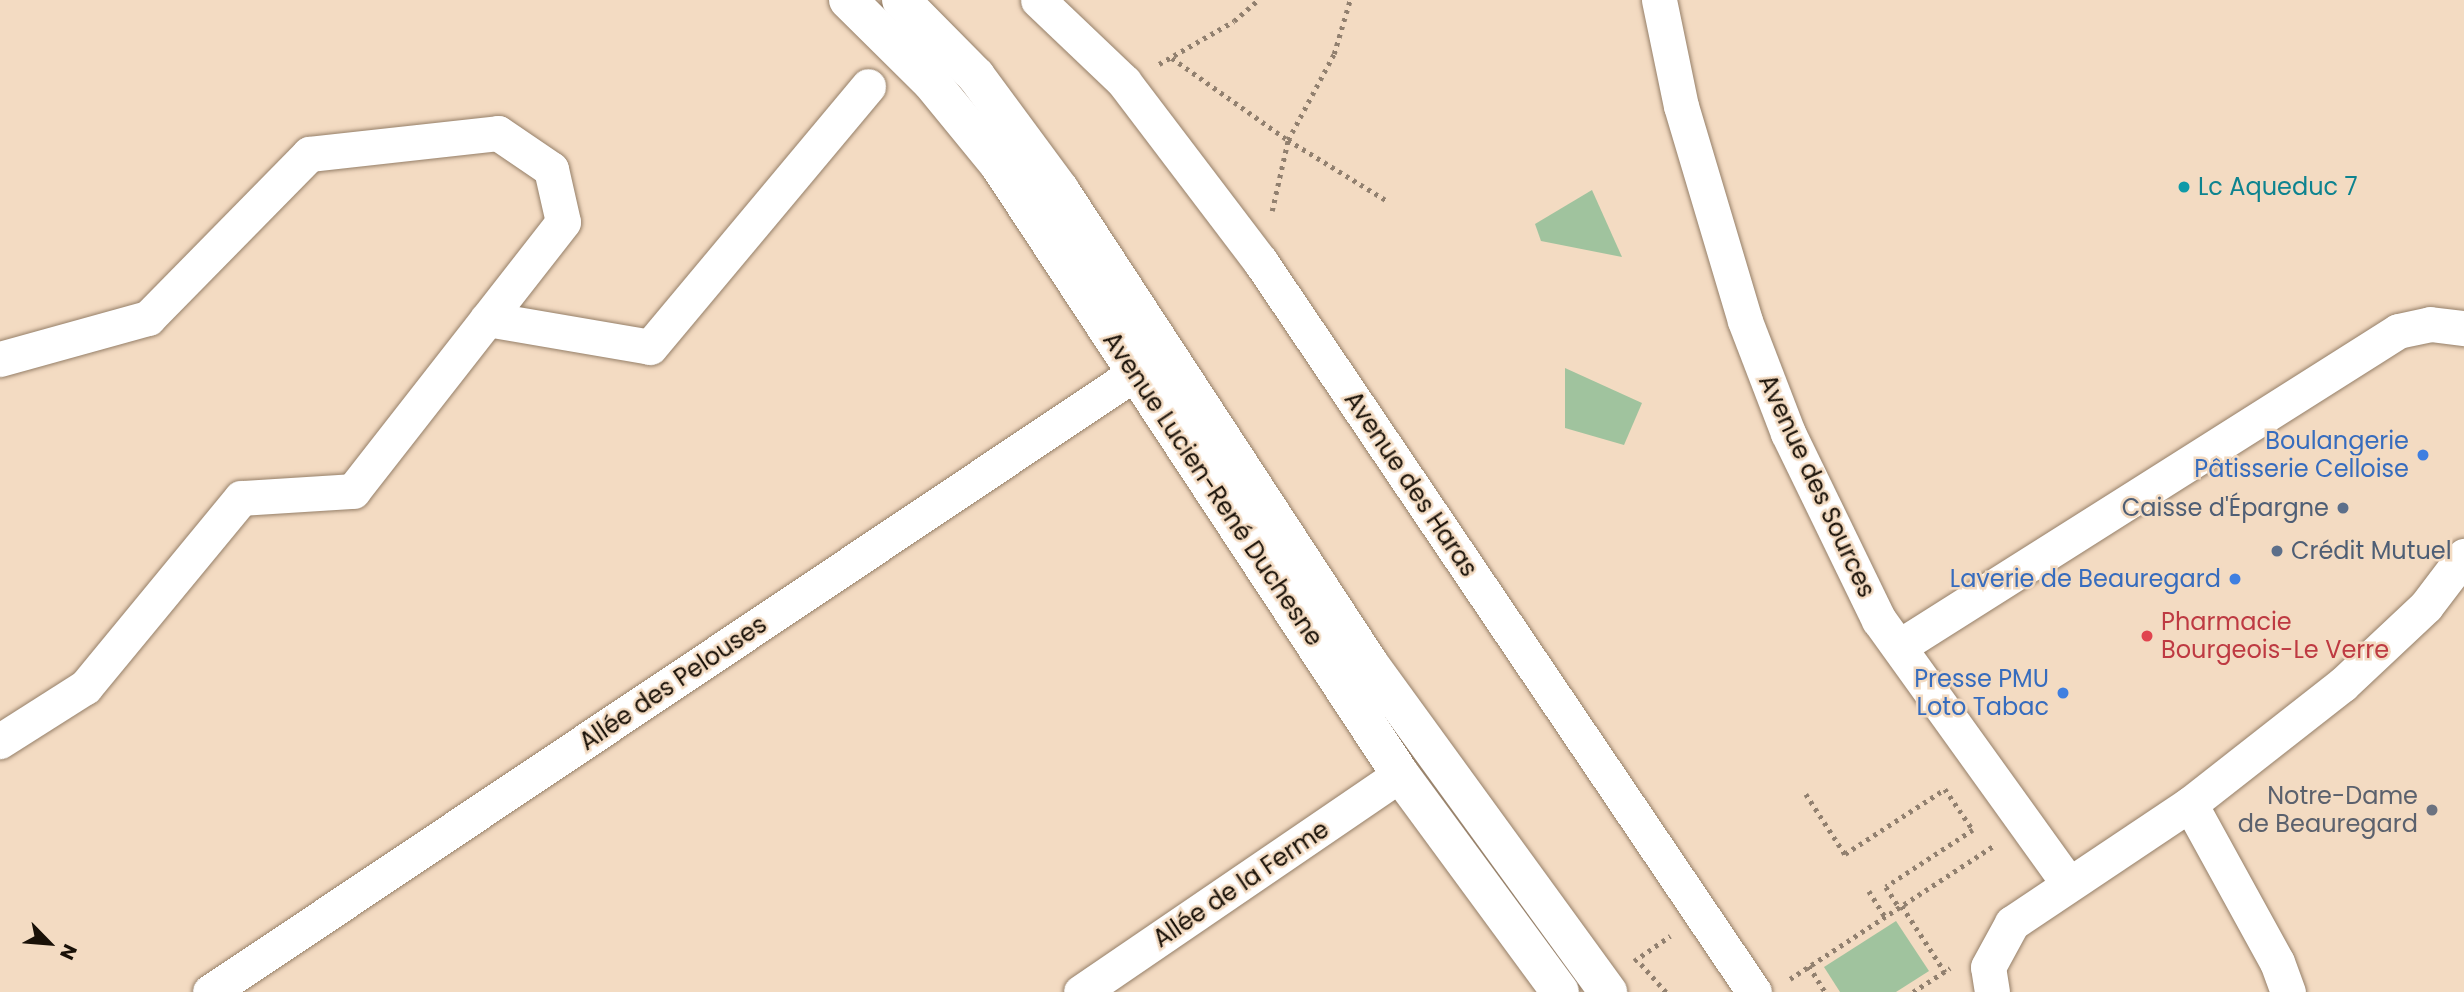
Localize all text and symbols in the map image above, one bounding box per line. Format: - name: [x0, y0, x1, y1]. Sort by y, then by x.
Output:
- place label: Lc Aqueduc 7: [2198, 173, 2358, 201]
- marker: Lc Aqueduc 7: [2176, 179, 2192, 195]
- street label: Avenue Lucien-René Duchesne: [1097, 327, 1329, 651]
- street label: Avenue des Sources: [1753, 370, 1881, 602]
- street label: Avenue des Haras: [1338, 386, 1484, 582]
- place label: Boulangerie Pâtisserie Celloise: [2194, 427, 2409, 483]
- marker: Boulangerie Pâtisserie Celloise: [2415, 447, 2431, 463]
- place label: Caisse d'Épargne: [2122, 494, 2329, 522]
- marker: Caisse d'Épargne: [2335, 500, 2351, 516]
- place label: Crédit Mutuel: [2291, 537, 2452, 565]
- marker: Crédit Mutuel: [2269, 543, 2285, 559]
- place label: Laverie de Beauregard: [1950, 565, 2221, 593]
- marker: Laverie de Beauregard: [2227, 571, 2243, 587]
- place label: Pharmacie Bourgeois-Le Verre: [2161, 608, 2389, 664]
- street label: Allée des Pelouses: [574, 610, 772, 756]
- marker: Pharmacie Bourgeois-Le Verre: [2139, 628, 2155, 644]
- place label: Presse PMU Loto Tabac: [1914, 665, 2049, 721]
- marker: Presse PMU Loto Tabac: [2055, 685, 2071, 701]
- place label: Notre-Dame de Beauregard: [2238, 782, 2418, 838]
- marker: Notre-Dame de Beauregard: [2424, 802, 2440, 818]
- street label: Allée de la Ferme: [1148, 815, 1334, 953]
- north arrow: [14, 908, 84, 978]
- text: N: [53, 940, 84, 964]

